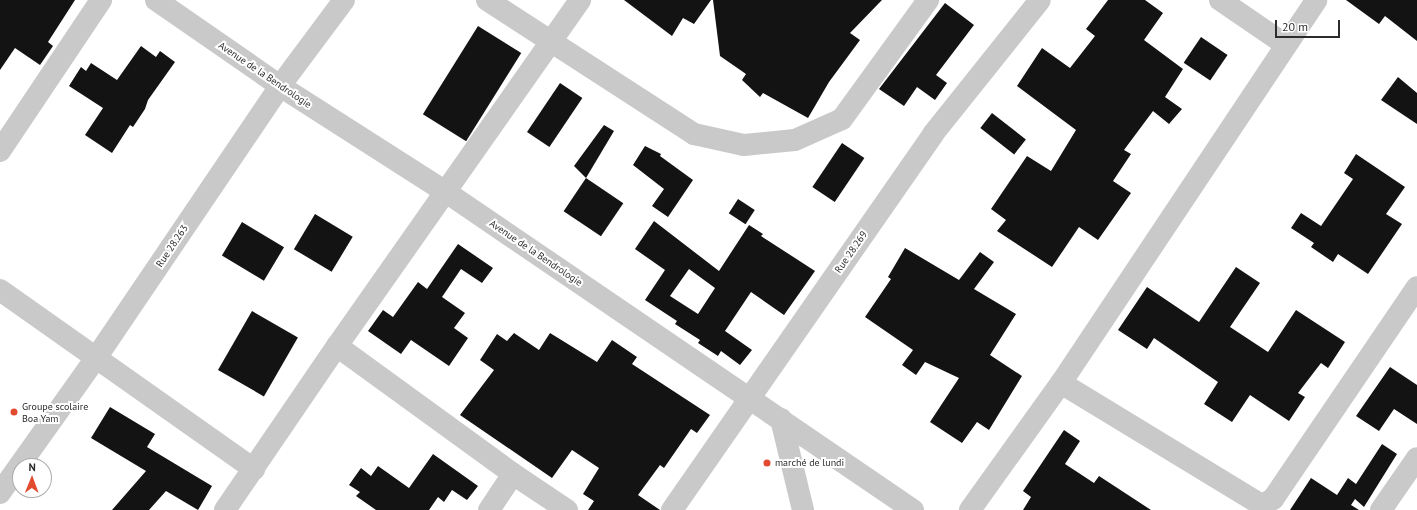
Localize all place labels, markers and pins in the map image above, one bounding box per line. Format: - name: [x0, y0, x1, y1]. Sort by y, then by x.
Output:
- place label: Groupe scolaire Boa Yam: [22, 400, 88, 424]
- marker: Groupe scolaire Boa Yam: [9, 407, 19, 417]
- place label: marché de lundi: [775, 457, 844, 469]
- marker: marché de lundi: [762, 458, 772, 468]

